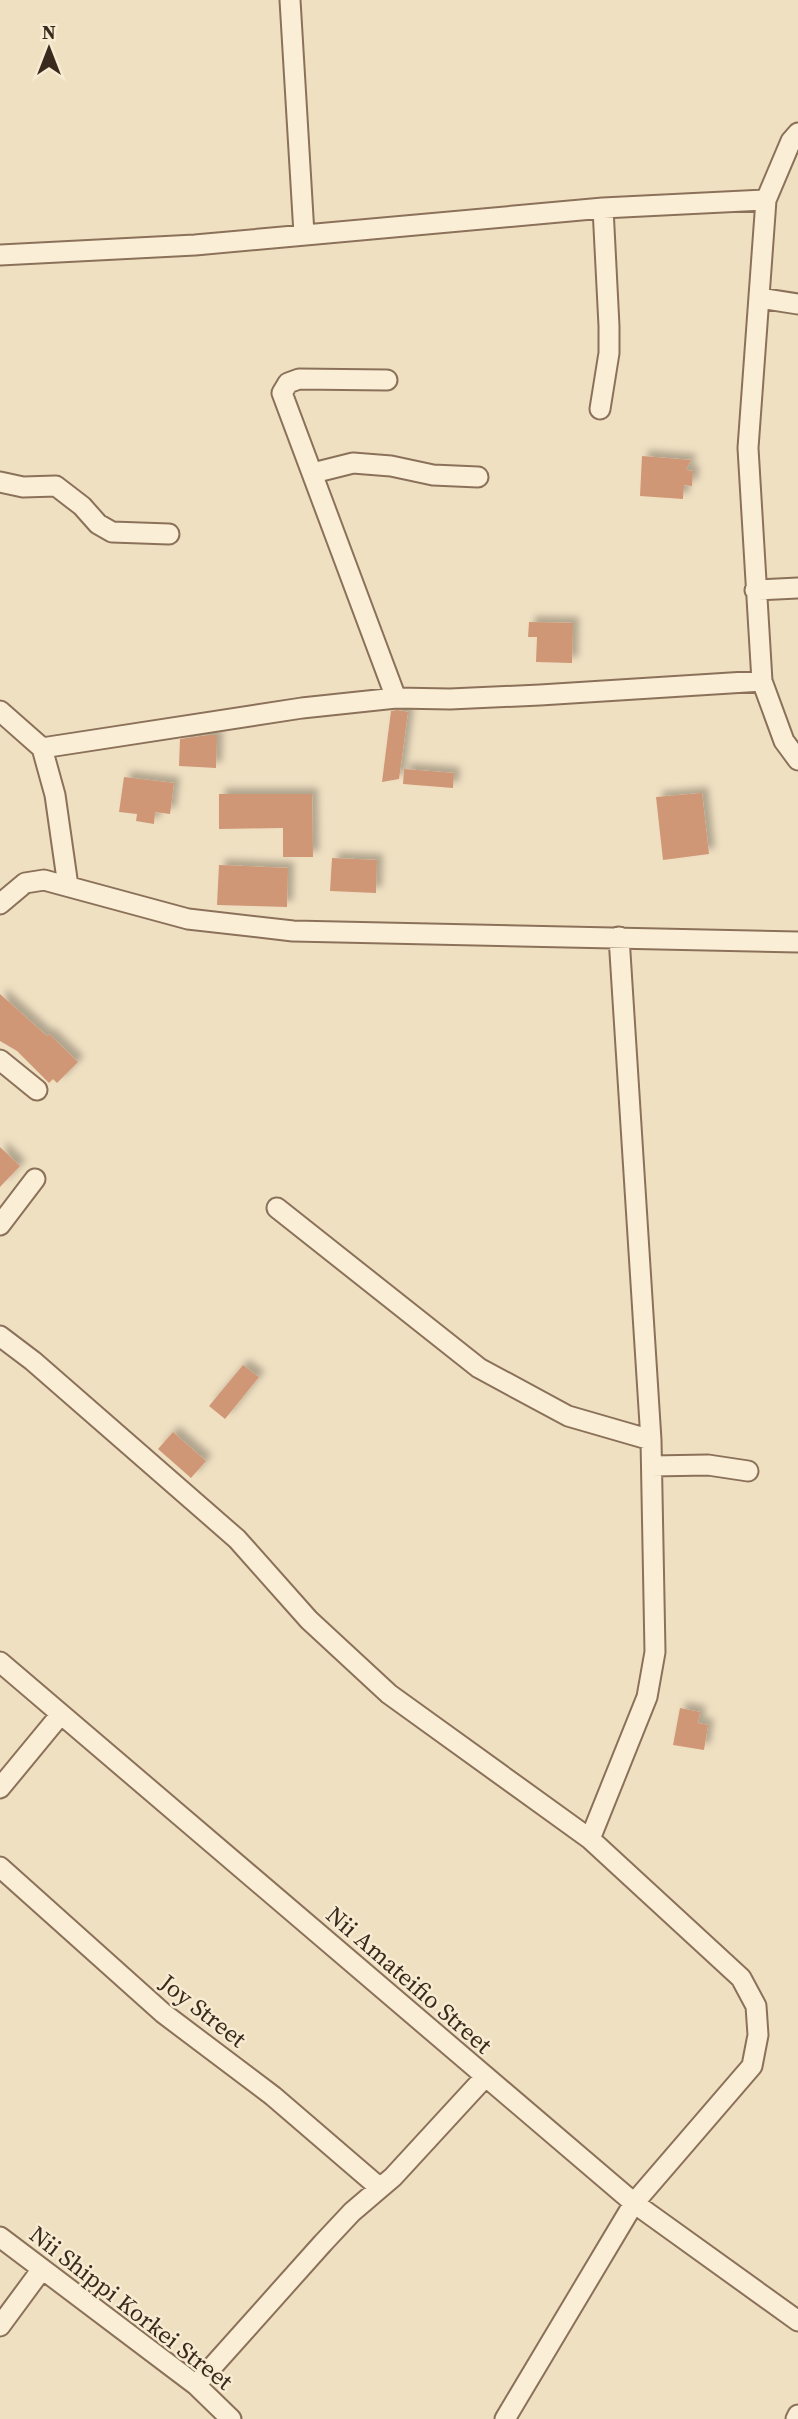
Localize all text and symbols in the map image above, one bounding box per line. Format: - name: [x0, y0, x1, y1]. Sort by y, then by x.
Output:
- north arrow: [14, 14, 84, 84]
- text: N: [42, 19, 56, 45]
- street label: Nii Amateifio Street: [319, 1898, 499, 2061]
- street label: Joy Street: [152, 1966, 254, 2055]
- street label: Nii Shippi Korkei Street: [23, 2218, 240, 2398]

